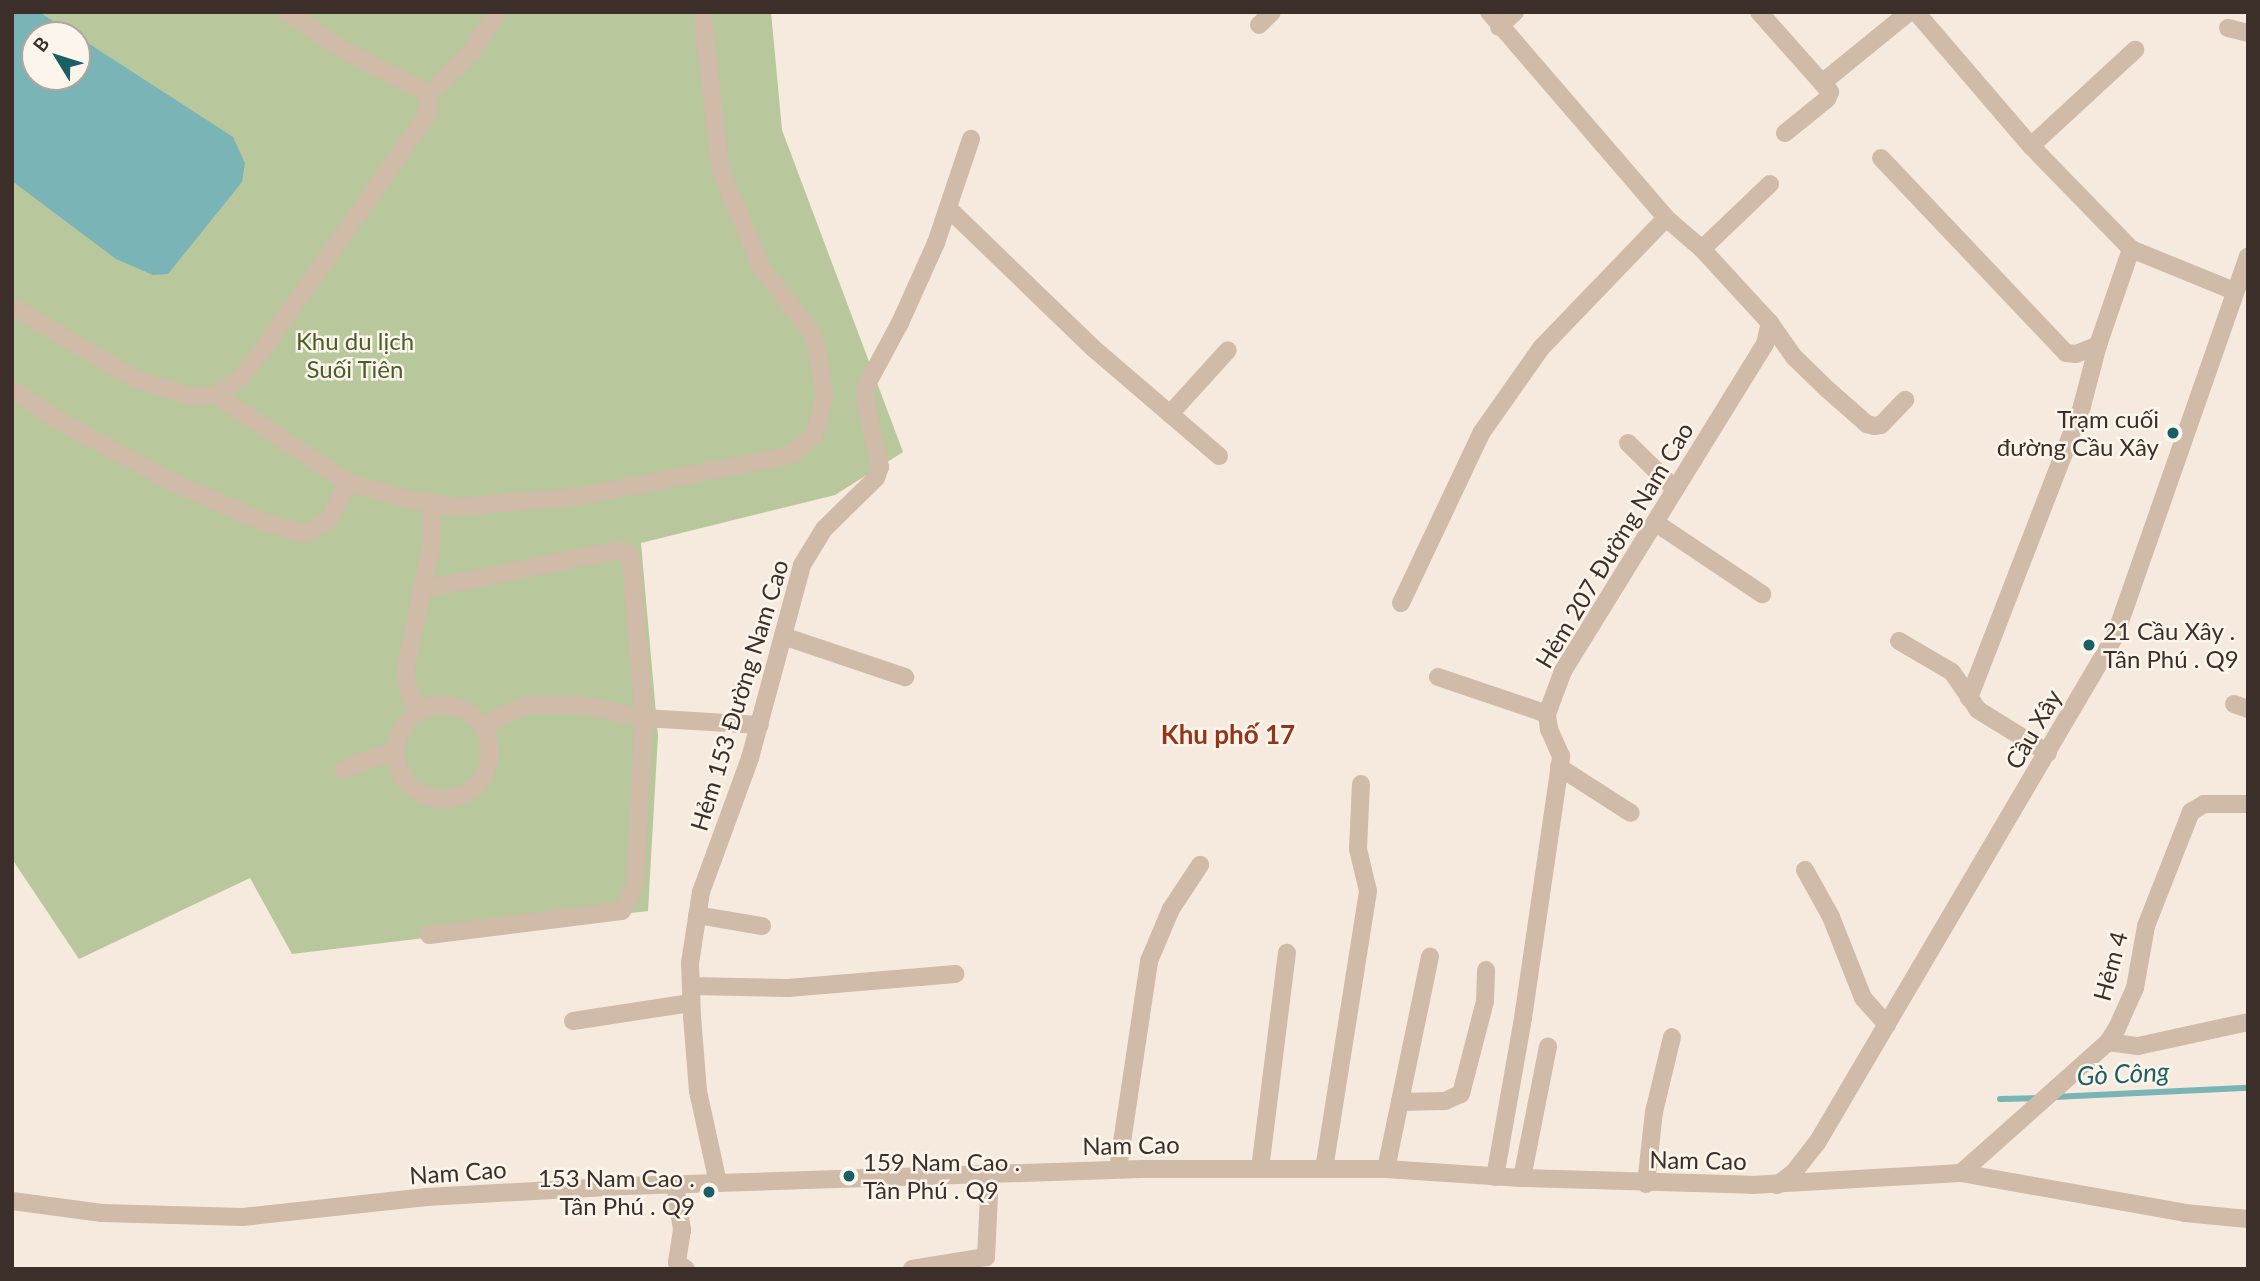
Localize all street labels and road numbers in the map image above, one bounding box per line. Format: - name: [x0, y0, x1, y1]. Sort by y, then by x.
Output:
- street label: Hẻm 207 Đường Nam Cao: [1529, 417, 1699, 673]
- street label: Hẻm 153 Đường Nam Cao: [684, 556, 794, 834]
- street label: Cầu Xây: [1999, 684, 2067, 774]
- street label: Hẻm 4: [2087, 928, 2133, 1004]
- street label: Nam Cao: [1082, 1130, 1180, 1160]
- street label: Nam Cao: [1649, 1145, 1747, 1175]
- street label: Nam Cao: [408, 1154, 508, 1190]

